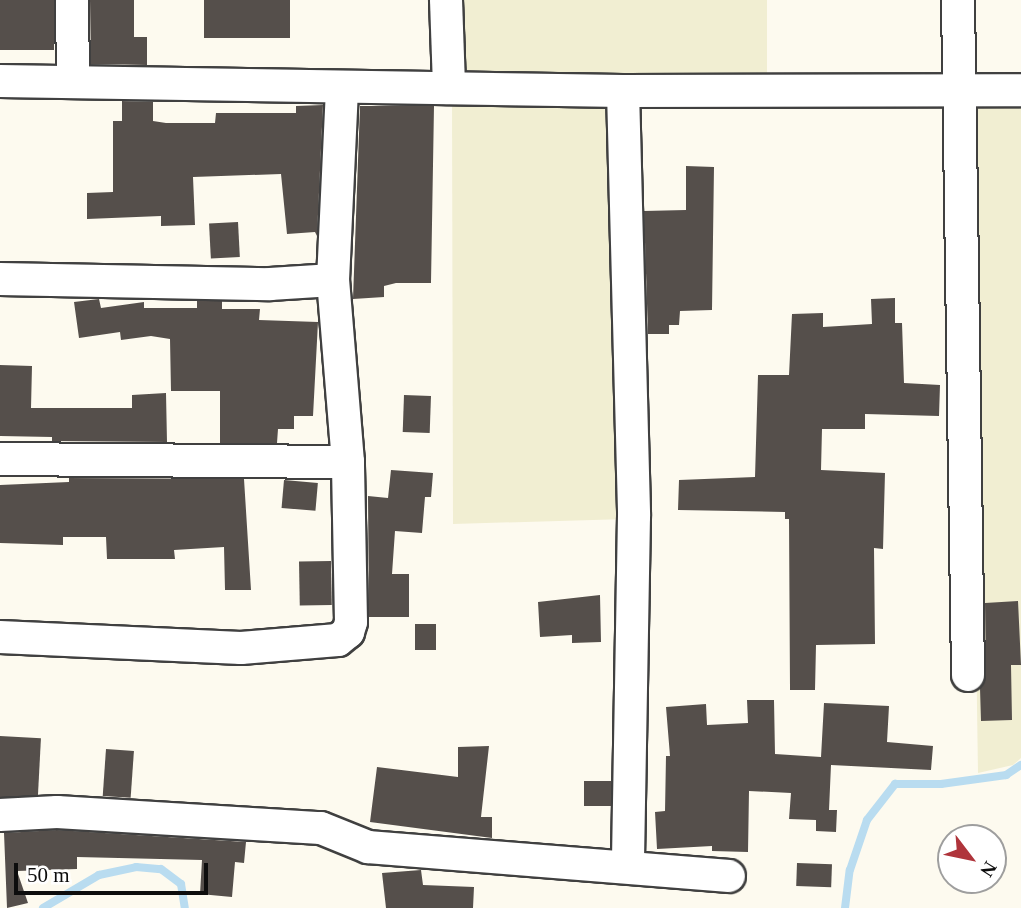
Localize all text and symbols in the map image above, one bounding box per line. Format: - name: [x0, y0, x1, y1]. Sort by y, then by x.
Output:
- north arrow: [937, 824, 1007, 894]
- scale bar: [18, 848, 212, 892]
- text: N: [976, 858, 1001, 881]
- text: 50 m: [27, 863, 70, 887]

